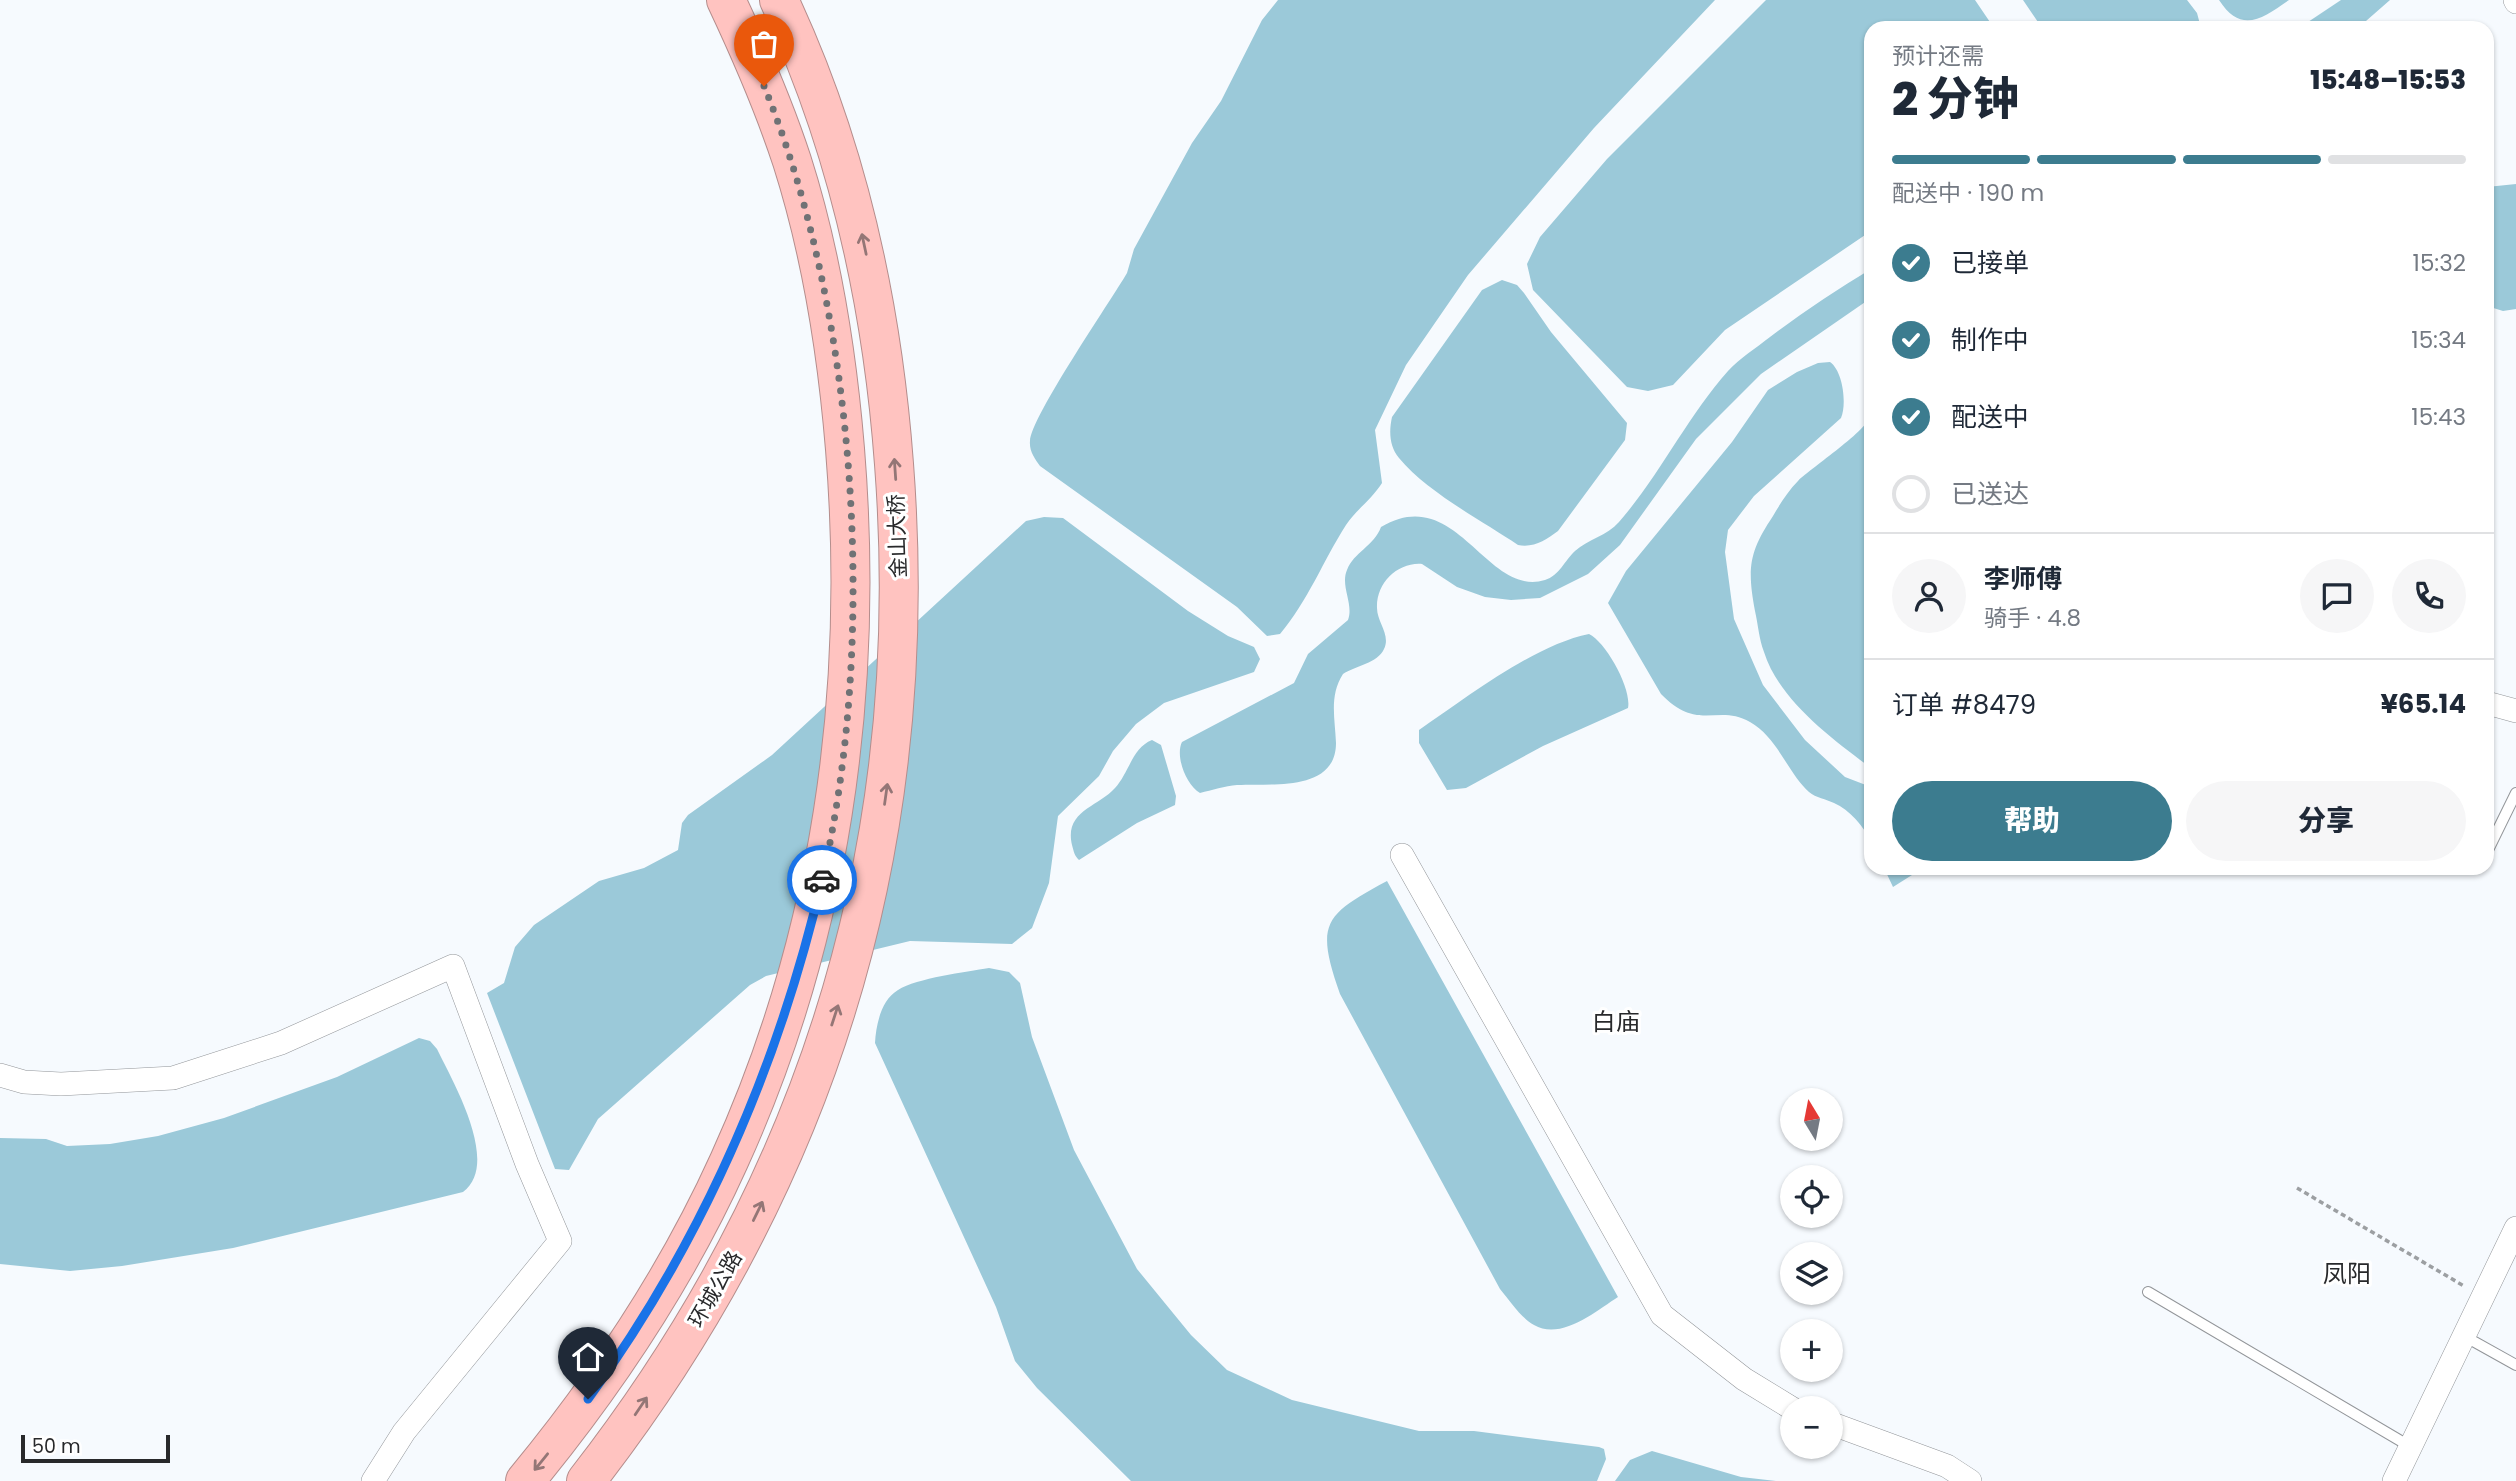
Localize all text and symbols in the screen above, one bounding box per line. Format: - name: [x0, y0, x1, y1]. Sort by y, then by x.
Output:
- pin: [734, 14, 794, 86]
- icon: bag: [745, 25, 783, 63]
- text: 预计还需: [1892, 40, 1984, 72]
- text: 15:48–15:53: [2310, 62, 2466, 98]
- text: 2 分钟: [1892, 67, 2019, 131]
- text: 配送中 · 190 m: [1892, 177, 2044, 209]
- one-way arrow: [856, 233, 870, 256]
- icon: check: [1892, 244, 1930, 282]
- text: 已接单: [1951, 245, 2029, 281]
- text: 15:32: [2413, 247, 2466, 279]
- icon: check: [1892, 321, 1930, 359]
- text: 制作中: [1951, 322, 2029, 358]
- text: 15:34: [2411, 324, 2466, 356]
- icon: check: [1892, 398, 1930, 436]
- text: 配送中: [1951, 399, 2029, 435]
- text: 15:43: [2411, 401, 2466, 433]
- one-way arrow: [888, 458, 901, 481]
- text: 已送达: [1951, 476, 2029, 512]
- street label: 金山大桥: [881, 494, 913, 578]
- button: person: [1892, 559, 1966, 633]
- button: chat: [2300, 559, 2374, 633]
- button: phone: [2392, 559, 2466, 633]
- text: 李师傅: [1984, 561, 2062, 597]
- text: 骑手 · 4.8: [1984, 602, 2081, 634]
- text: ¥65.14: [2380, 686, 2466, 722]
- text: 订单 #8479: [1892, 687, 2036, 723]
- button: 帮助: [1892, 781, 2172, 861]
- button: 分享: [2186, 781, 2466, 861]
- one-way arrow: [879, 783, 892, 806]
- courier: [787, 845, 857, 915]
- icon: car: [803, 861, 841, 899]
- one-way arrow: [830, 1005, 842, 1027]
- district label: 白庙: [1592, 1005, 1640, 1038]
- north arrow: [1780, 1088, 1843, 1152]
- map controls: [1780, 1088, 1843, 1459]
- button: locate: [1780, 1165, 1843, 1228]
- one-way arrow: [751, 1201, 765, 1222]
- button: layers: [1780, 1242, 1843, 1305]
- street label: 环城公路: [681, 1245, 749, 1333]
- district label: 凤阳: [2323, 1257, 2371, 1290]
- button: +: [1780, 1319, 1843, 1382]
- pin: [558, 1327, 618, 1399]
- icon: home: [569, 1338, 607, 1376]
- button: −: [1780, 1396, 1843, 1459]
- one-way arrow: [634, 1397, 648, 1417]
- scale bar: [21, 1432, 170, 1464]
- text: 50 m: [32, 1433, 81, 1460]
- one-way arrow: [533, 1452, 548, 1470]

